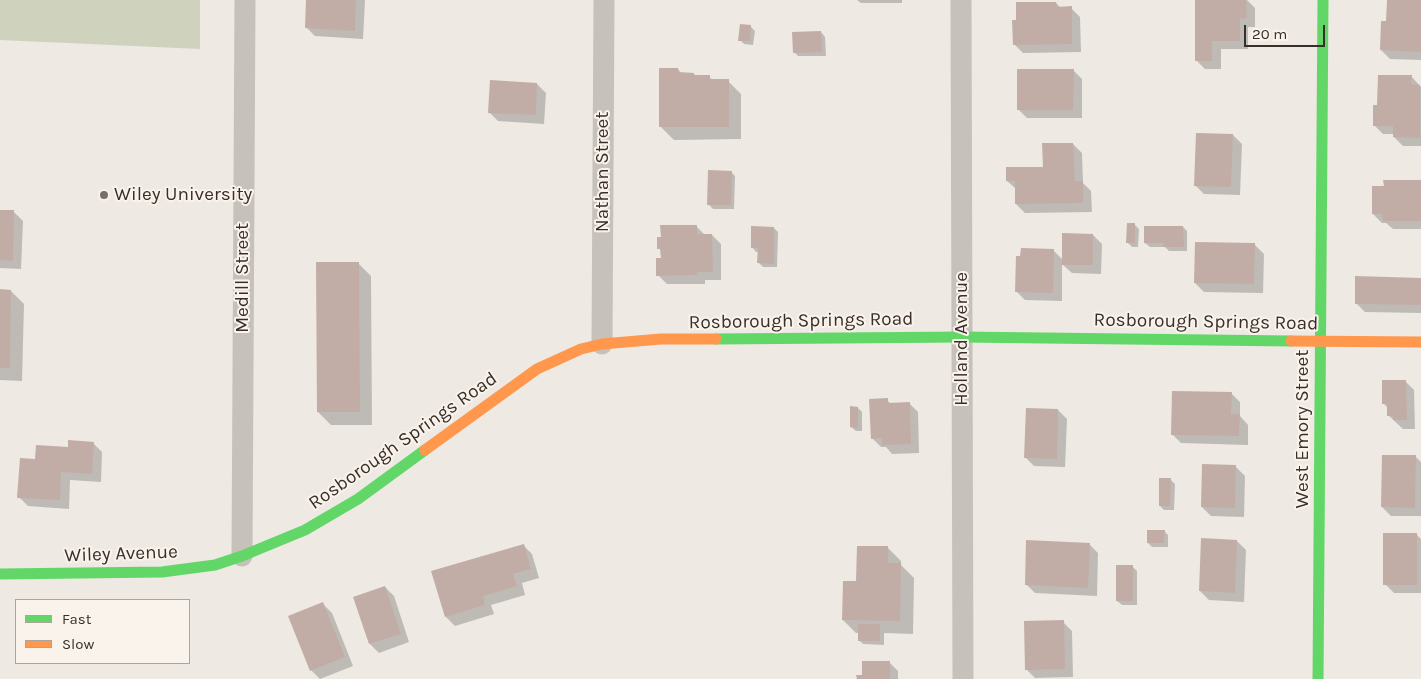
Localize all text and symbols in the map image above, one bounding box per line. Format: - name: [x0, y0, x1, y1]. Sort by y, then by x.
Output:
- scale bar: [1246, 15, 1327, 47]
- text: 20 m: [1252, 25, 1287, 43]
- street label: Nathan Street: [592, 112, 614, 232]
- place label: Wiley University: [114, 184, 252, 206]
- marker: Wiley University: [98, 189, 110, 201]
- street label: Medill Street: [232, 223, 254, 333]
- street label: Holland Avenue: [951, 272, 973, 406]
- street label: Rosborough Springs Road: [688, 308, 914, 334]
- street label: Rosborough Springs Road: [1093, 309, 1319, 335]
- street label: West Emory Street: [1292, 350, 1314, 508]
- street label: Rosborough Springs Road: [304, 367, 502, 515]
- street label: Wiley Avenue: [64, 541, 178, 567]
- legend: [15, 599, 190, 664]
- text: Fast: [62, 610, 91, 628]
- text: Slow: [62, 635, 94, 653]

